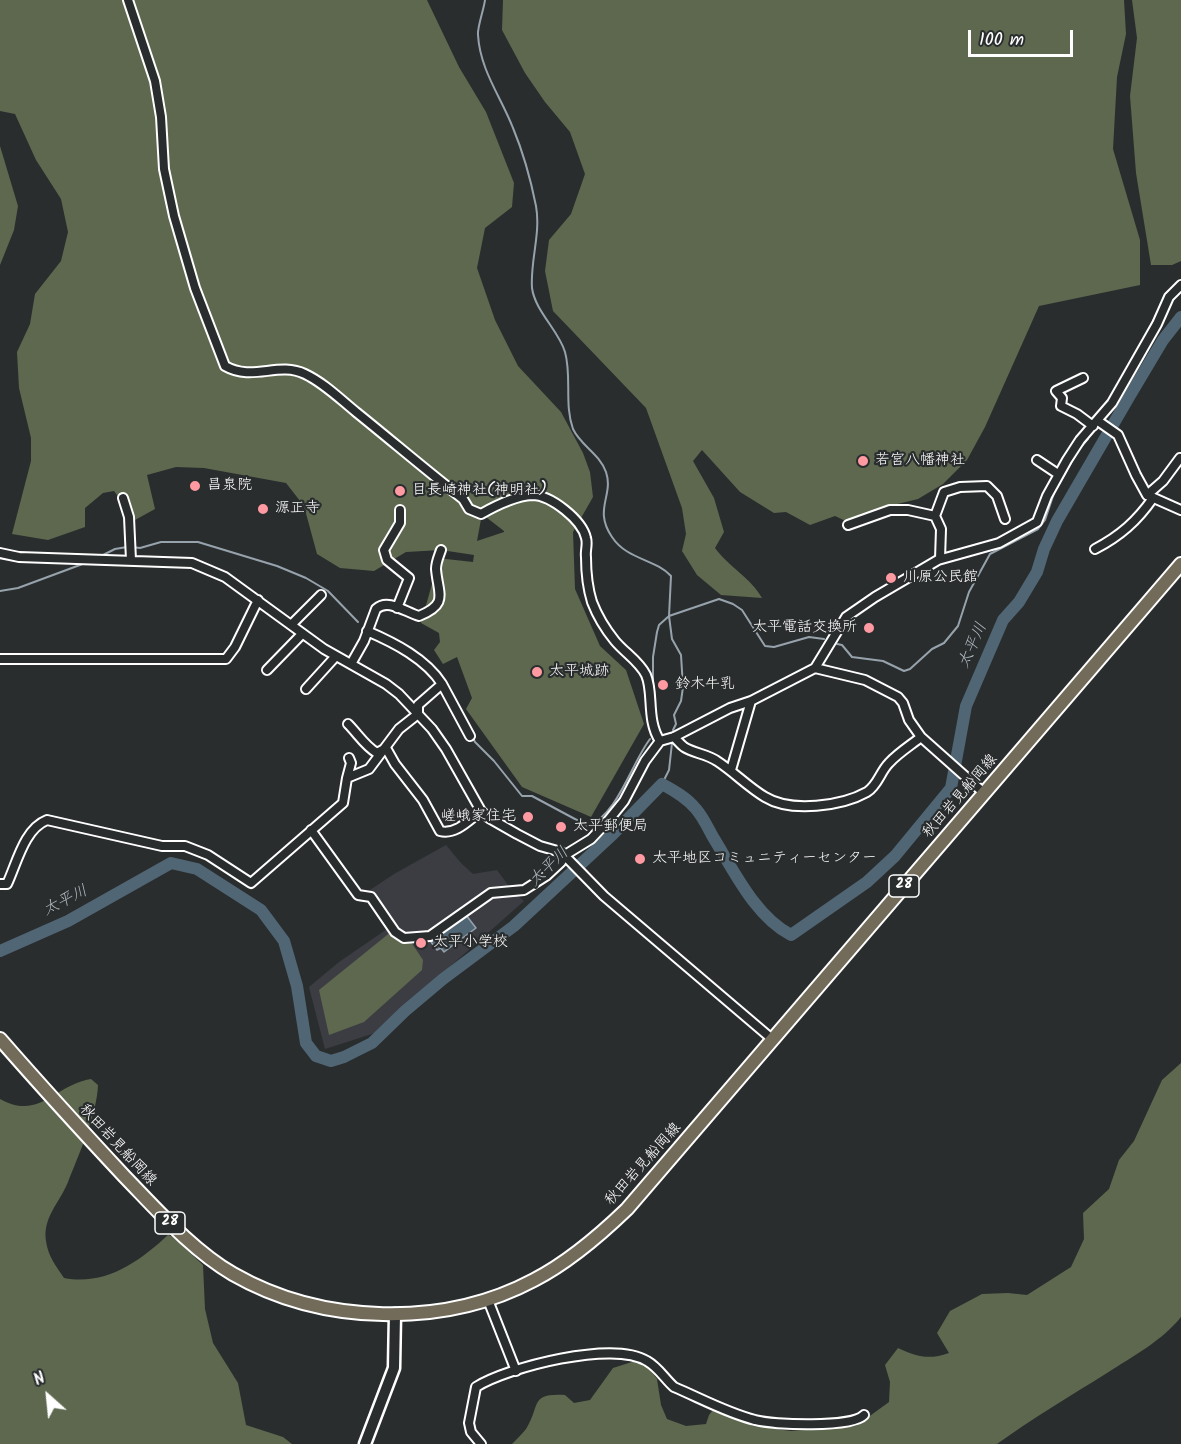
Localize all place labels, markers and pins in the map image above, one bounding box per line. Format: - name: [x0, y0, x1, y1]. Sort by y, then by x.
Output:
- place label: 若宮八幡神社: [875, 452, 965, 470]
- marker: 若宮八幡神社: [856, 454, 870, 468]
- place label: 昌泉院: [207, 477, 252, 495]
- marker: 昌泉院: [188, 479, 202, 493]
- place label: 目長崎神社(神明社): [412, 482, 547, 500]
- marker: 目長崎神社(神明社): [393, 484, 407, 498]
- place label: 源正寺: [275, 500, 320, 518]
- marker: 源正寺: [256, 502, 270, 516]
- place label: 川原公民館: [903, 569, 978, 587]
- marker: 川原公民館: [884, 571, 898, 585]
- place label: 太平電話交換所: [752, 619, 857, 637]
- marker: 太平電話交換所: [862, 621, 876, 635]
- place label: 太平城跡: [549, 663, 609, 681]
- marker: 太平城跡: [530, 665, 544, 679]
- place label: 鈴木牛乳: [675, 676, 735, 694]
- marker: 鈴木牛乳: [656, 678, 670, 692]
- place label: 嵯峨家住宅: [441, 808, 516, 826]
- marker: 嵯峨家住宅: [521, 810, 535, 824]
- place label: 太平郵便局: [573, 818, 648, 836]
- marker: 太平郵便局: [554, 820, 568, 834]
- place label: 太平地区コミュニティーセンター: [652, 850, 877, 868]
- marker: 太平地区コミュニティーセンター: [633, 852, 647, 866]
- place label: 太平小学校: [433, 934, 508, 952]
- marker: 太平小学校: [414, 936, 428, 950]

